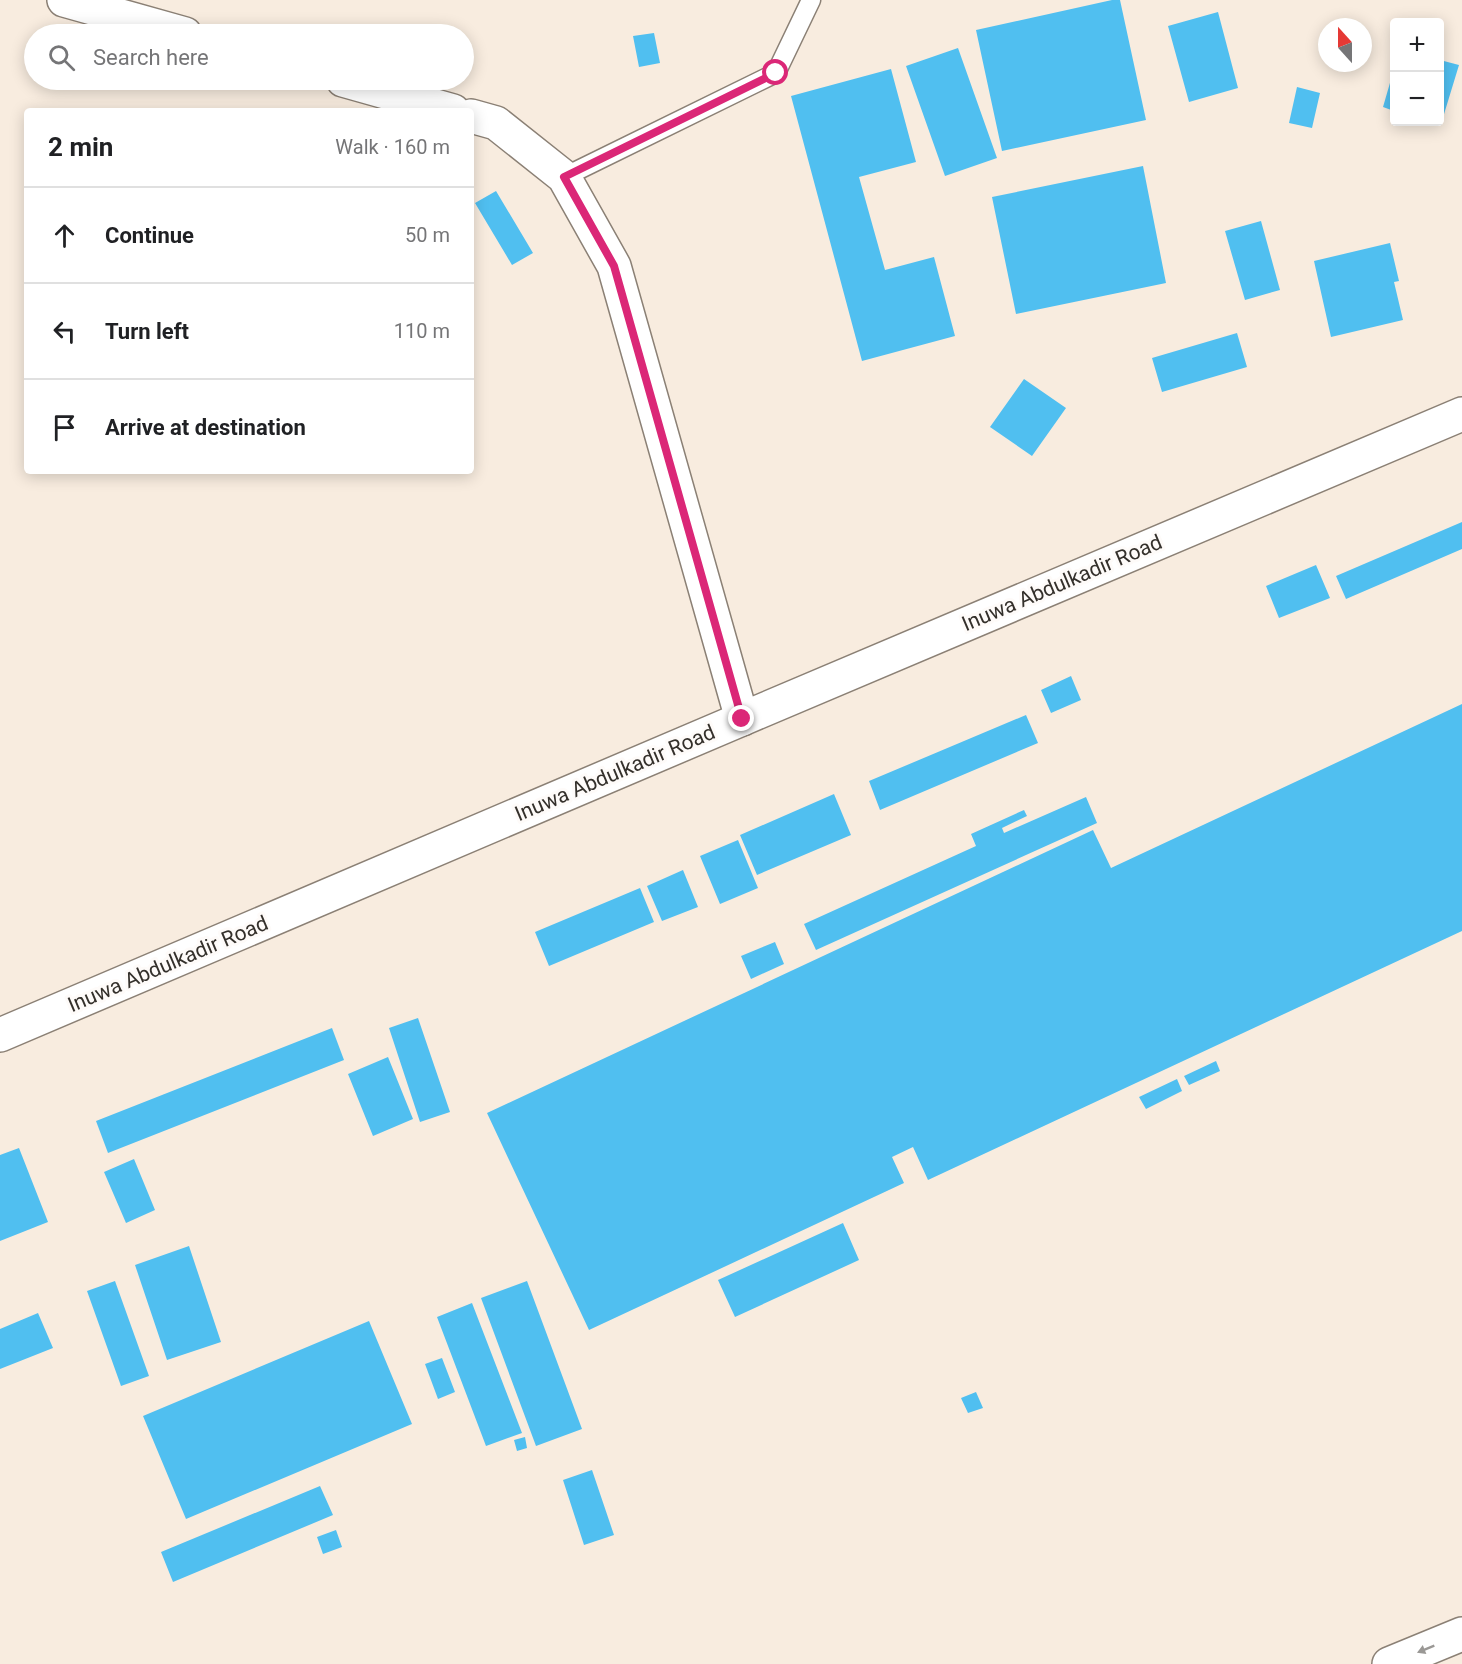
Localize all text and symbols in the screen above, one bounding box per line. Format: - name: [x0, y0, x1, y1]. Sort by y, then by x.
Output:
- north arrow: [1318, 18, 1372, 72]
- map controls: [1390, 18, 1444, 126]
- button: +: [1390, 18, 1444, 72]
- search box: [24, 24, 474, 90]
- icon: search: [45, 41, 78, 74]
- text: Search here: [93, 45, 209, 70]
- route start: [762, 59, 788, 85]
- button: −: [1390, 72, 1444, 126]
- text: 2 min: [48, 132, 113, 162]
- text: Walk · 160 m: [335, 135, 450, 159]
- icon: ahead: [48, 219, 81, 252]
- text: Continue: [105, 223, 194, 248]
- text: 50 m: [405, 223, 450, 247]
- icon: left: [48, 315, 81, 348]
- text: Turn left: [105, 319, 189, 344]
- text: 110 m: [394, 319, 450, 343]
- icon: arrive: [48, 411, 81, 444]
- text: Arrive at destination: [105, 415, 306, 440]
- street label: Inuwa Abdulkadir Road: [958, 530, 1166, 636]
- route end: [728, 705, 754, 731]
- street label: Inuwa Abdulkadir Road: [511, 720, 719, 826]
- street label: Inuwa Abdulkadir Road: [64, 911, 272, 1017]
- one-way arrow: [1416, 1644, 1434, 1654]

